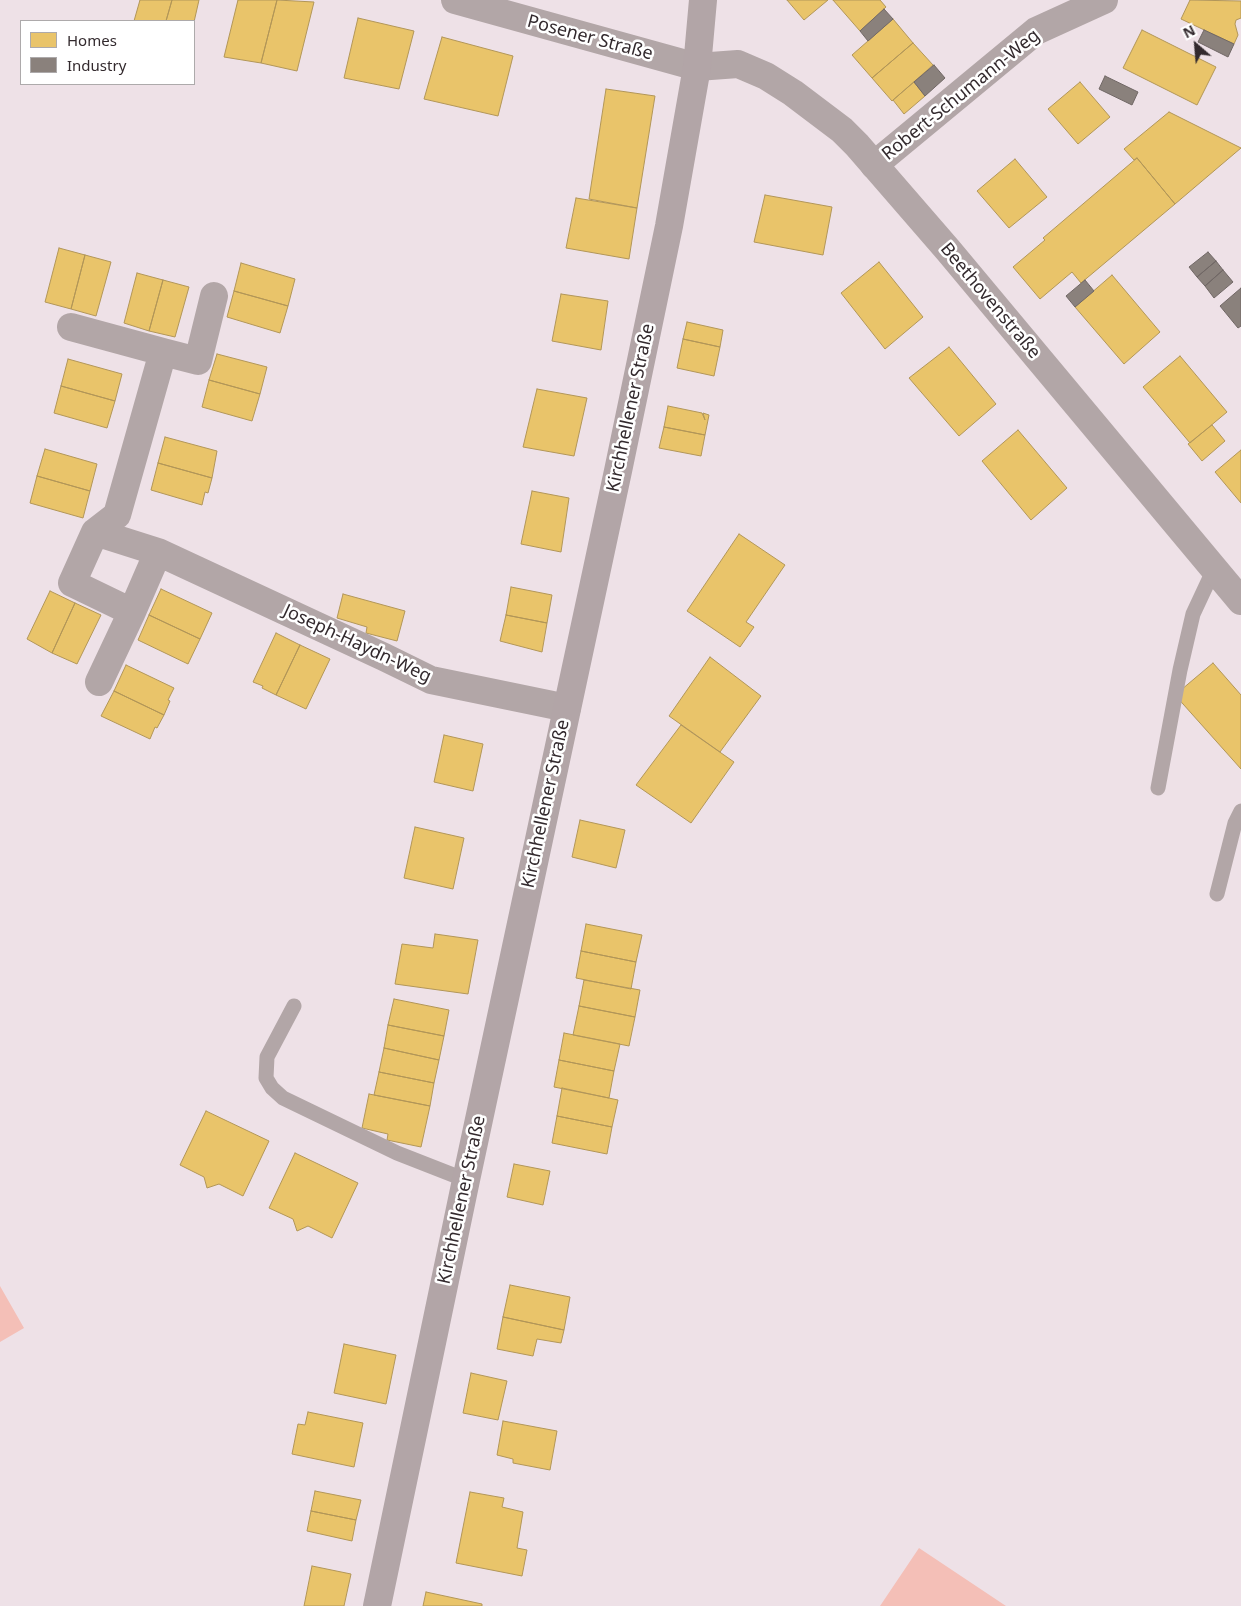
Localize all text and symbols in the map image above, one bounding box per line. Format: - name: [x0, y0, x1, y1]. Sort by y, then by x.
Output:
- street label: Posener Straße: [525, 11, 655, 65]
- legend: [20, 20, 195, 85]
- north arrow: [1171, 20, 1221, 70]
- text: N: [1180, 20, 1198, 42]
- street label: Robert-Schumann-Weg: [878, 25, 1044, 165]
- text: Homes: [67, 30, 117, 50]
- text: Industry: [67, 55, 126, 75]
- street label: Beethovenstraße: [935, 239, 1045, 363]
- street label: Kirchhellener Straße: [603, 322, 659, 494]
- street label: Joseph-Haydn-Weg: [280, 600, 434, 688]
- street label: Kirchhellener Straße: [518, 718, 574, 890]
- street label: Kirchhellener Straße: [434, 1114, 490, 1286]

